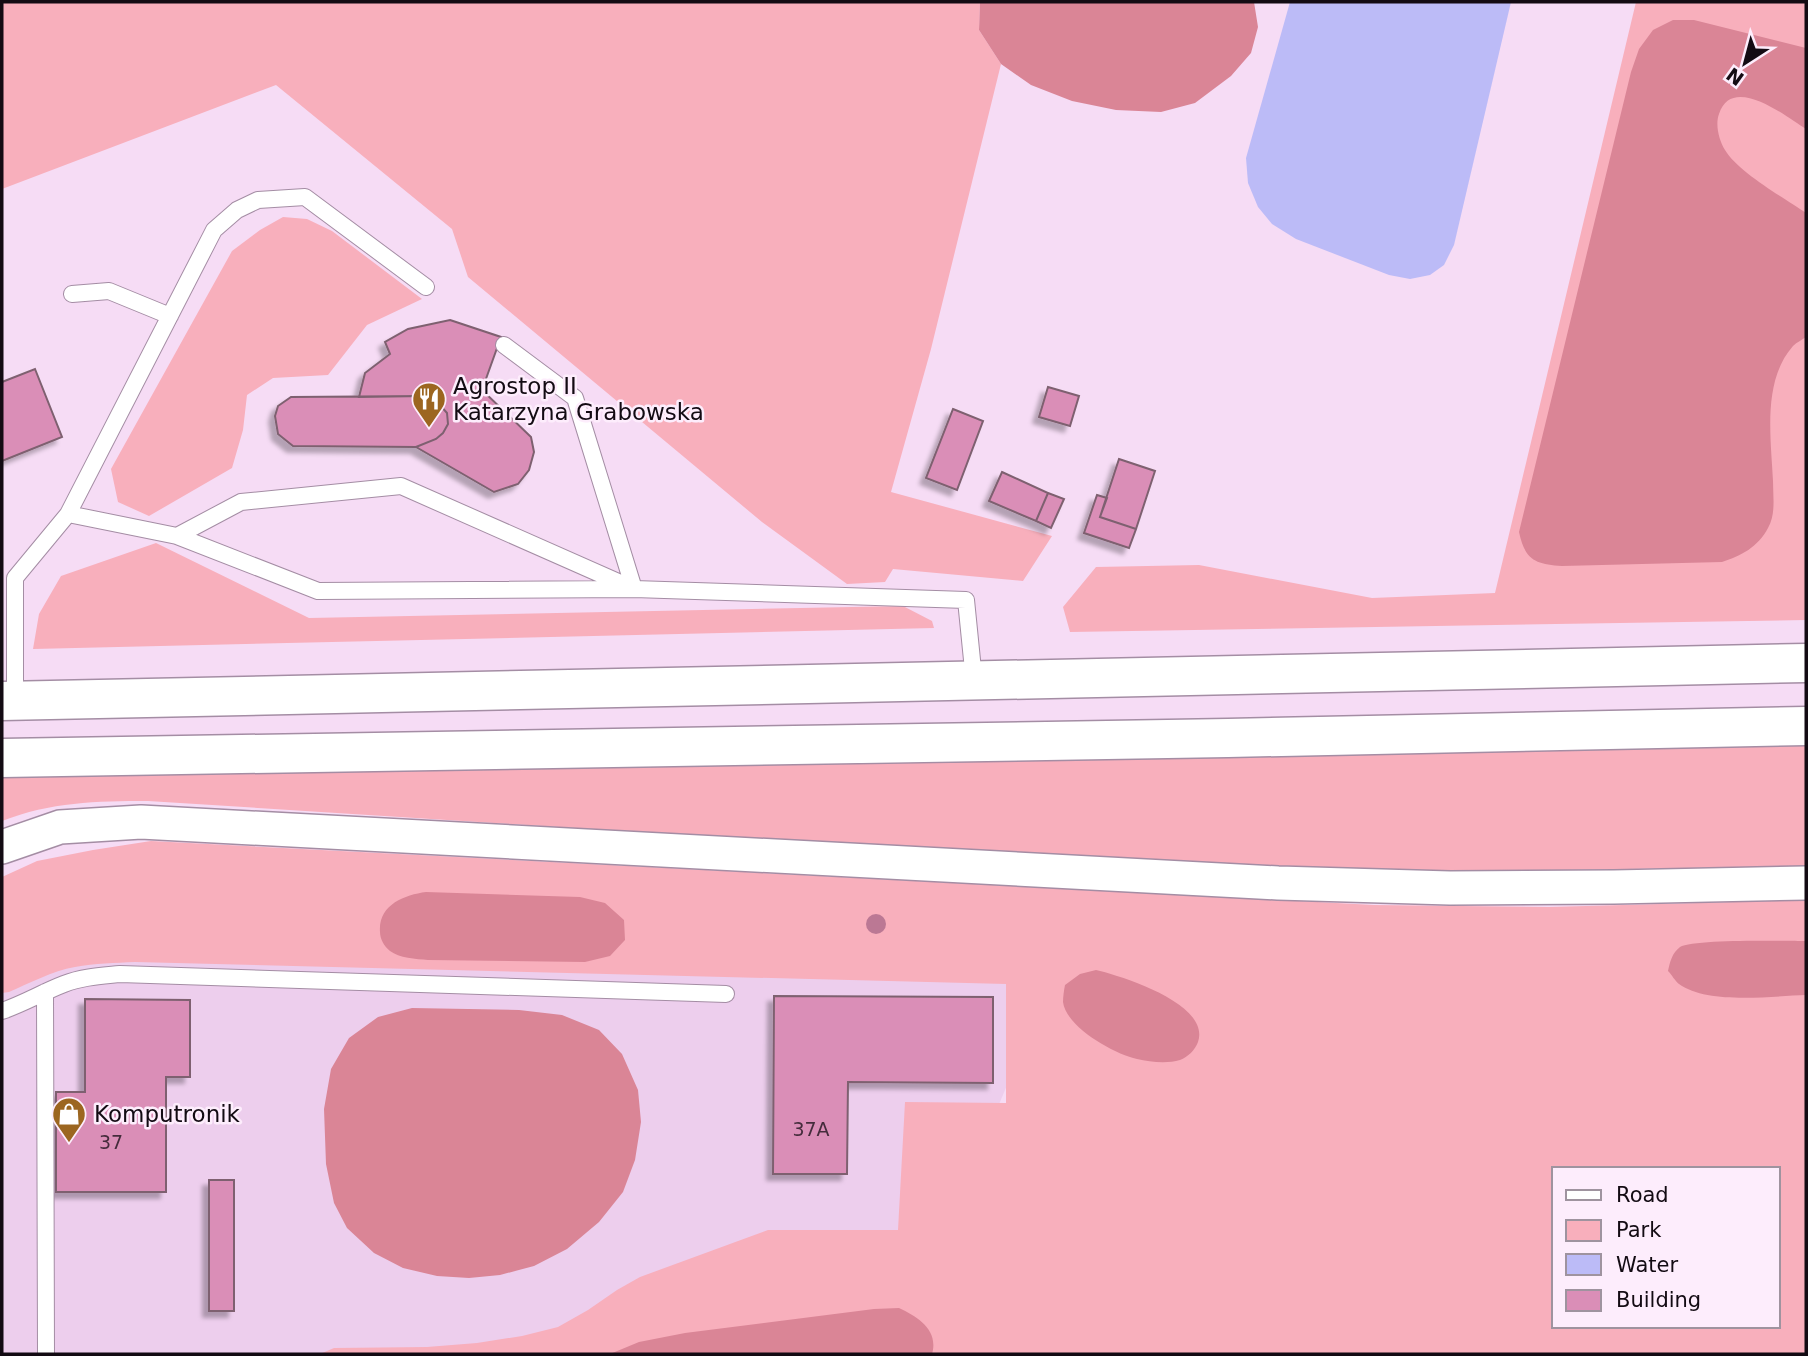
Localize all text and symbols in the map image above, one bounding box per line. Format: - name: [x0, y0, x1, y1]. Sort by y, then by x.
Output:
- north arrow: [1710, 28, 1780, 98]
- text: N: [1722, 63, 1748, 90]
- place label: Agrostop II Katarzyna Grabowska: [453, 373, 704, 425]
- restaurant icon: Agrostop II Katarzyna Grabowska: [410, 380, 448, 429]
- shop icon: Komputronik: [50, 1095, 88, 1144]
- place label: Komputronik: [94, 1101, 241, 1127]
- house number: 37A: [792, 1118, 830, 1140]
- house number: 37: [99, 1131, 123, 1153]
- legend: [1552, 1167, 1780, 1328]
- text: Road: [1616, 1183, 1669, 1207]
- text: Park: [1616, 1218, 1662, 1242]
- text: Water: [1616, 1253, 1678, 1277]
- text: Building: [1616, 1288, 1701, 1312]

